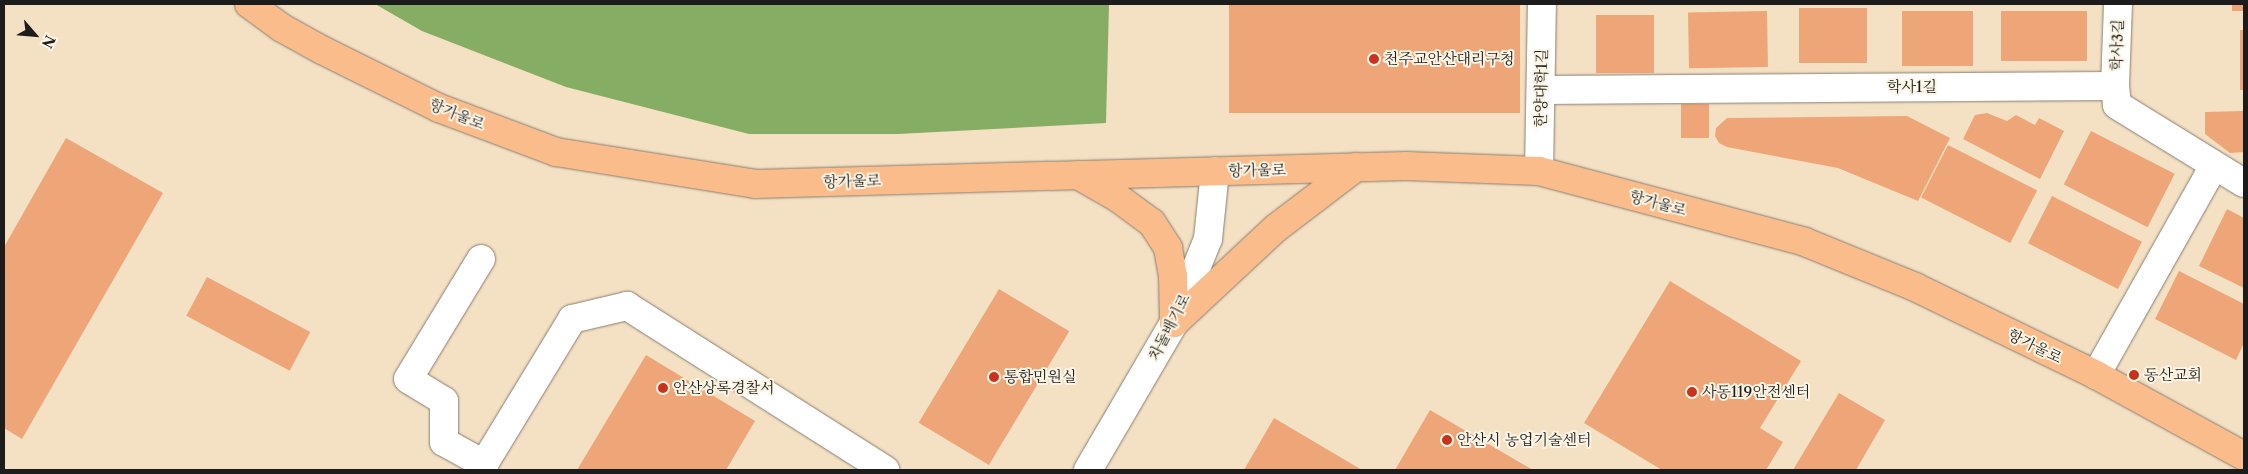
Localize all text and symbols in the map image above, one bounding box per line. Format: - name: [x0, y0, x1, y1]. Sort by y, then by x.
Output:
- north arrow: [10, 10, 60, 60]
- street label: 학사3길: [2107, 19, 2127, 71]
- text: N: [38, 32, 59, 51]
- street label: 한양대학1길: [1531, 48, 1551, 128]
- place label: 천주교안산대리구청: [1384, 50, 1514, 68]
- marker: 천주교안산대리구청: [1368, 53, 1380, 65]
- street label: 학사1길: [1887, 78, 1937, 96]
- street label: 항가울로: [427, 95, 487, 133]
- street label: 항가울로: [1228, 160, 1286, 180]
- street label: 항가울로: [823, 171, 881, 191]
- street label: 항가울로: [1628, 187, 1688, 219]
- street label: 차돌배기로: [1145, 291, 1193, 363]
- street label: 항가울로: [2005, 325, 2065, 367]
- place label: 동산교회: [2144, 366, 2202, 384]
- place label: 통합민원실: [1004, 368, 1076, 386]
- marker: 동산교회: [2128, 369, 2140, 381]
- marker: 통합민원실: [988, 371, 1000, 383]
- place label: 안산상록경찰서: [673, 379, 774, 397]
- marker: 안산상록경찰서: [657, 382, 669, 394]
- place label: 사동119안전센터: [1702, 383, 1810, 401]
- marker: 사동119안전센터: [1686, 386, 1698, 398]
- place label: 안산시 농업기술센터: [1457, 431, 1591, 449]
- marker: 안산시 농업기술센터: [1441, 434, 1453, 446]

